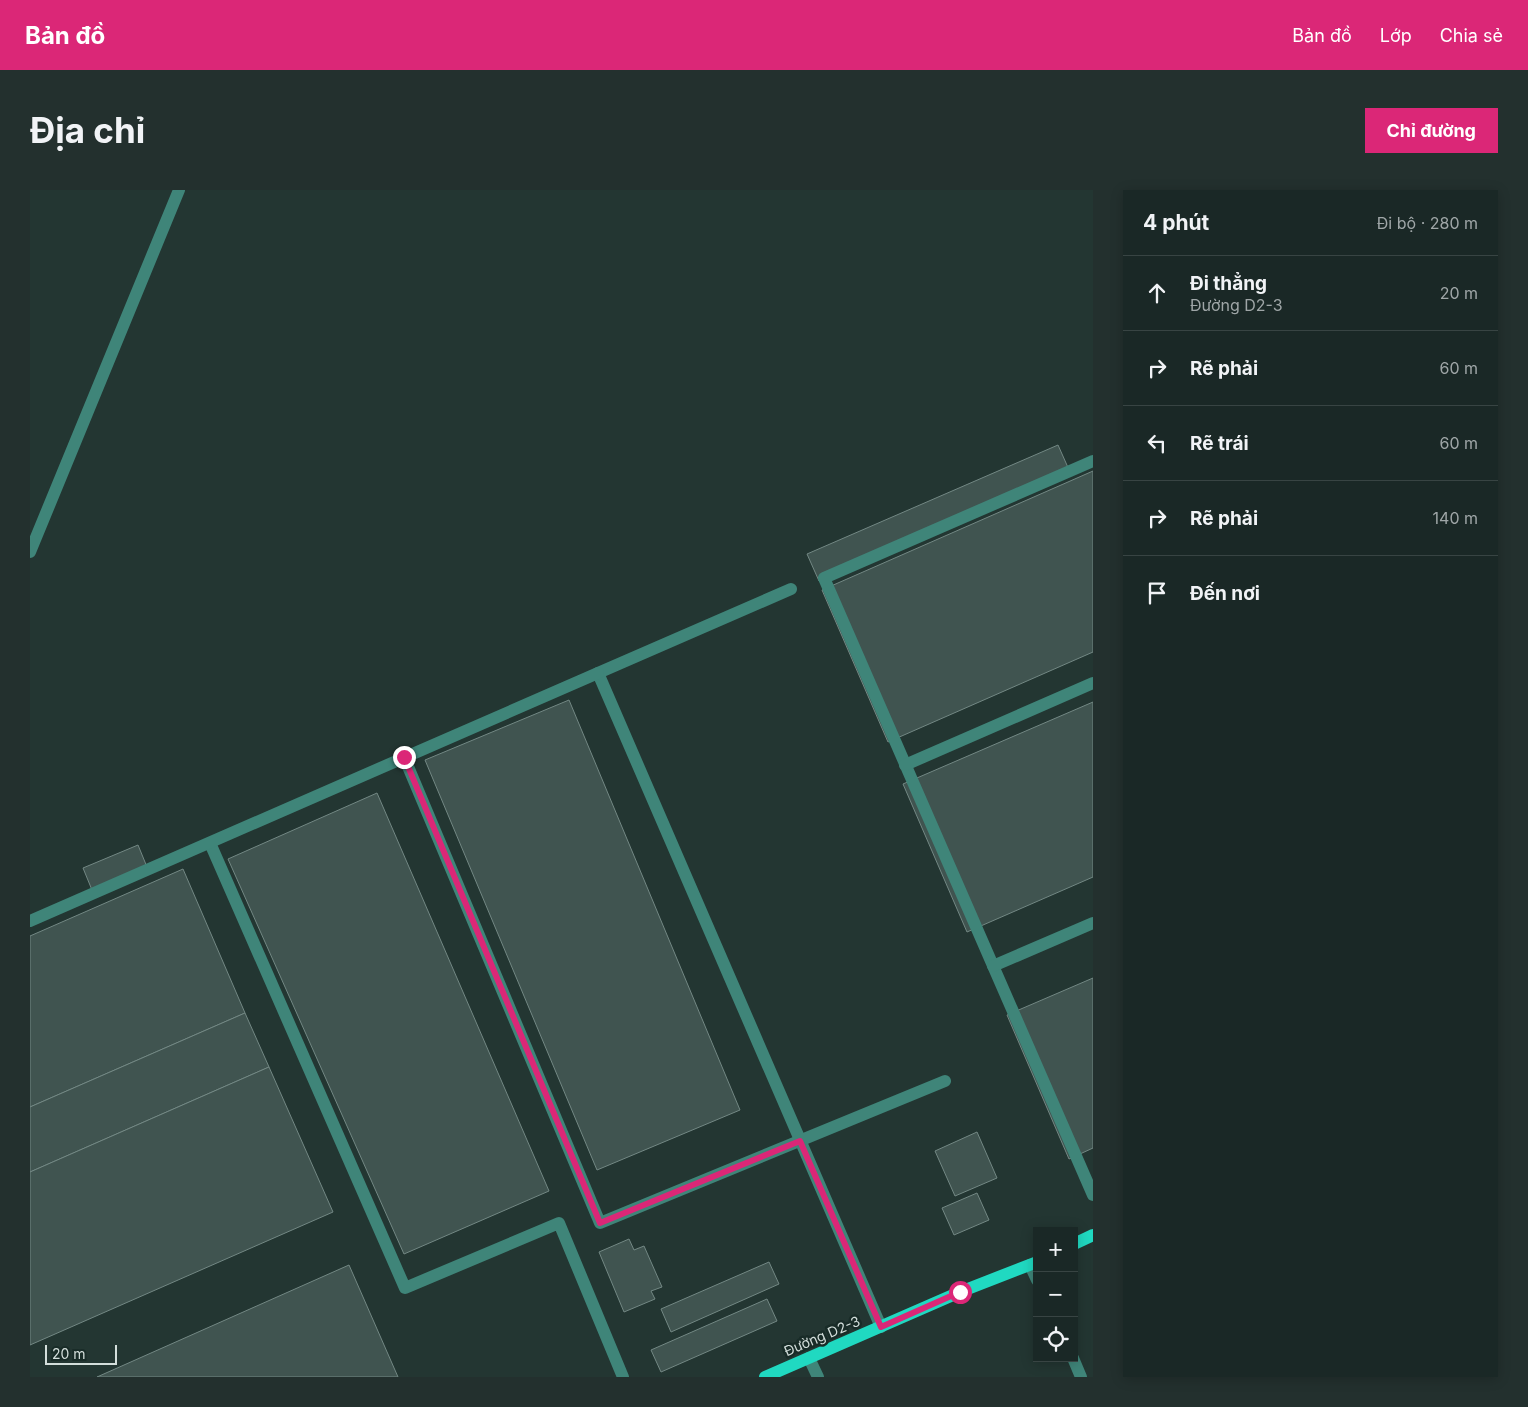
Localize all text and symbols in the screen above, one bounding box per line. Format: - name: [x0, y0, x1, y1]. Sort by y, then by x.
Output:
- text: Bản đồ: [25, 21, 105, 50]
- text: Bản đồ: [1292, 25, 1352, 46]
- text: Lớp: [1380, 25, 1412, 46]
- text: Chia sẻ: [1440, 25, 1503, 46]
- button: Chỉ đường: [1365, 108, 1498, 153]
- text: Địa chỉ: [30, 109, 145, 151]
- text: 4 phút: [1143, 210, 1209, 235]
- text: Đi bộ · 280 m: [1377, 213, 1478, 233]
- text: Đi thẳng: [1190, 272, 1267, 295]
- icon: ahead: [1143, 279, 1171, 307]
- text: 20 m: [1440, 283, 1478, 303]
- text: Đường D2-3: [1190, 295, 1283, 315]
- icon: right: [1143, 354, 1171, 382]
- text: Rẽ phải: [1190, 357, 1258, 380]
- text: 60 m: [1439, 358, 1478, 378]
- icon: left: [1143, 429, 1171, 457]
- text: Rẽ trái: [1190, 432, 1249, 455]
- text: 60 m: [1439, 433, 1478, 453]
- icon: right: [1143, 504, 1171, 532]
- text: Rẽ phải: [1190, 507, 1258, 530]
- text: 140 m: [1433, 508, 1478, 528]
- icon: arrive: [1143, 579, 1171, 607]
- text: Đến nơi: [1190, 582, 1260, 605]
- route end: [393, 746, 416, 769]
- map controls: [1033, 1227, 1078, 1362]
- button: +: [1033, 1227, 1078, 1272]
- button: −: [1033, 1272, 1078, 1317]
- route start: [949, 1281, 972, 1304]
- street label: Đường D2-3: [781, 1312, 862, 1359]
- button: locate: [1033, 1317, 1078, 1362]
- scale bar: [45, 1342, 118, 1365]
- text: 20 m: [52, 1345, 86, 1362]

